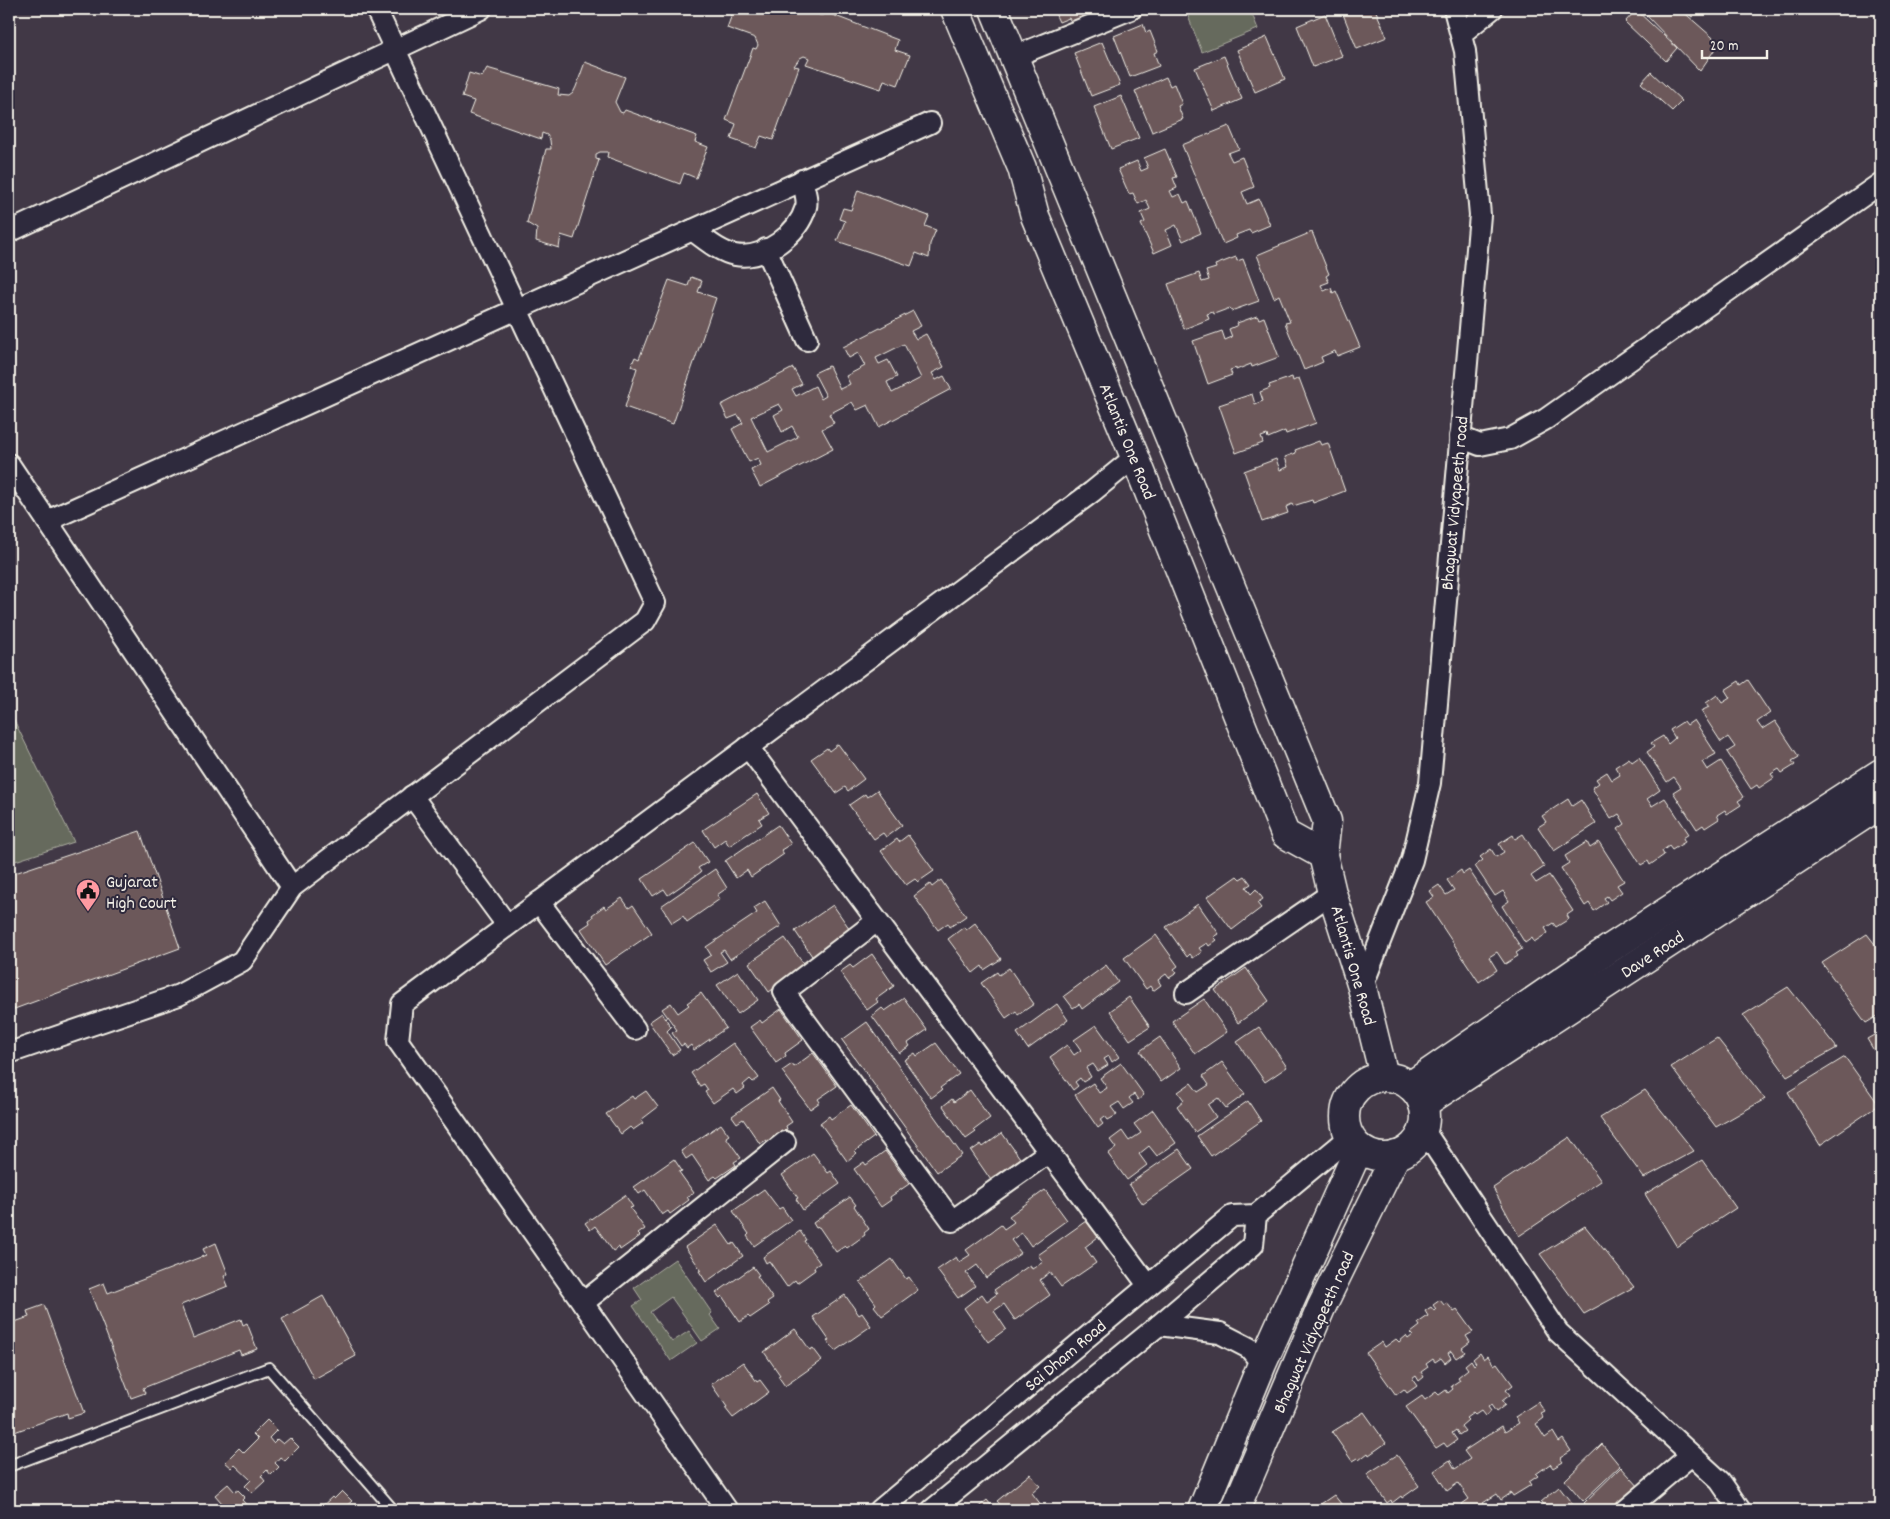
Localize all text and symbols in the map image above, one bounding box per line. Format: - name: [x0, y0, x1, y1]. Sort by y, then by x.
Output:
- scale bar: [1702, 28, 1768, 60]
- text: 20 m: [1710, 36, 1738, 58]
- street label: Atlantis One Road: [1091, 380, 1160, 504]
- street label: Bhagwat Vidyapeeth road: [1436, 415, 1477, 591]
- place label: Gujarat High Court: [106, 871, 177, 917]
- public building icon: Gujarat High Court: [75, 878, 101, 912]
- street label: Atlantis One Road: [1323, 903, 1381, 1028]
- street label: Dave Road: [1617, 926, 1690, 986]
- street label: Bhagwat Vidyapeeth road: [1268, 1248, 1362, 1418]
- street label: Sai Dham Road: [1020, 1315, 1113, 1399]

